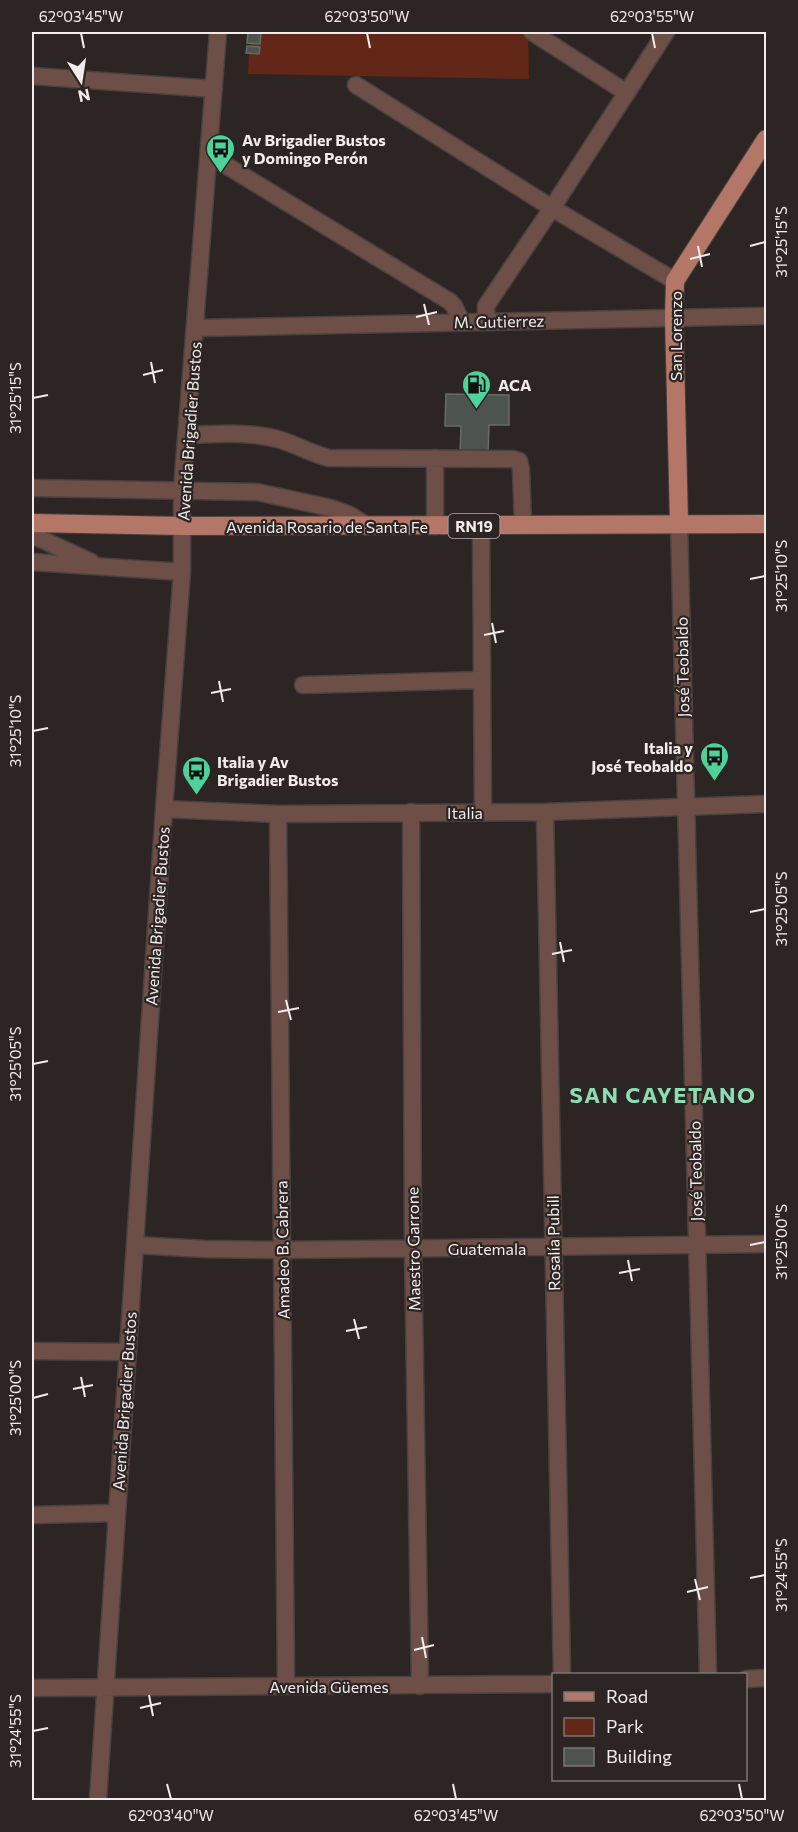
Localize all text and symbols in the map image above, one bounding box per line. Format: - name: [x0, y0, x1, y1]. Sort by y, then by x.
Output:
- text: 62°03'45"W: [39, 7, 123, 25]
- text: 62°03'50"W: [324, 7, 410, 25]
- text: 62°03'55"W: [610, 7, 694, 25]
- north arrow: [51, 51, 111, 111]
- text: N: [76, 86, 92, 107]
- place label: Av Brigadier Bustos y Domingo Perón: [242, 130, 386, 167]
- bus stop icon: Av Brigadier Bustos y Domingo Perón: [205, 132, 237, 174]
- text: 31°25'15"S: [772, 206, 790, 278]
- street label: San Lorenzo: [666, 291, 685, 381]
- street label: M. Gutierrez: [453, 311, 545, 331]
- street label: Avenida Brigadier Bustos: [173, 341, 205, 521]
- text: 31°25'15"S: [6, 362, 24, 434]
- fuel station icon: ACA: [461, 368, 493, 410]
- place label: ACA: [498, 375, 532, 394]
- road number: RN19: [448, 514, 500, 538]
- street label: Avenida Rosario de Santa Fe: [226, 517, 428, 536]
- text: 31°25'10"S: [772, 539, 790, 612]
- street label: José Teobaldo: [672, 617, 692, 717]
- text: 31°25'10"S: [6, 694, 24, 767]
- place label: Italia y José Teobaldo: [591, 738, 693, 775]
- bus stop icon: Italia y José Teobaldo: [698, 740, 730, 782]
- place label: Italia y Av Brigadier Bustos: [217, 752, 338, 789]
- bus stop icon: Italia y Av Brigadier Bustos: [180, 754, 212, 796]
- street label: Italia: [447, 803, 483, 822]
- street label: Avenida Brigadier Bustos: [141, 826, 173, 1006]
- text: 31°25'05"S: [772, 871, 790, 946]
- text: 31°25'05"S: [6, 1026, 24, 1101]
- district label: SAN CAYETANO: [569, 1081, 757, 1108]
- street label: José Teobaldo: [685, 1121, 705, 1221]
- street label: Amadeo B. Cabrera: [271, 1180, 293, 1320]
- street label: Maestro Garrone: [402, 1187, 424, 1311]
- street label: Rosalía Pubill: [543, 1195, 563, 1291]
- text: 31°25'00"S: [772, 1204, 790, 1280]
- street label: Guatemala: [448, 1239, 526, 1258]
- street label: Avenida Brigadier Bustos: [108, 1311, 140, 1491]
- text: 31°25'00"S: [6, 1360, 24, 1436]
- text: 31°24'55"S: [772, 1538, 790, 1612]
- legend: [552, 1673, 747, 1781]
- street label: Avenida Güemes: [269, 1677, 389, 1696]
- text: Road: [606, 1685, 648, 1707]
- text: 31°24'55"S: [6, 1694, 24, 1768]
- text: Park: [606, 1715, 644, 1737]
- text: Building: [606, 1745, 672, 1767]
- text: 62°03'40"W: [128, 1806, 214, 1824]
- text: 62°03'45"W: [414, 1806, 498, 1824]
- text: 62°03'50"W: [699, 1806, 785, 1824]

